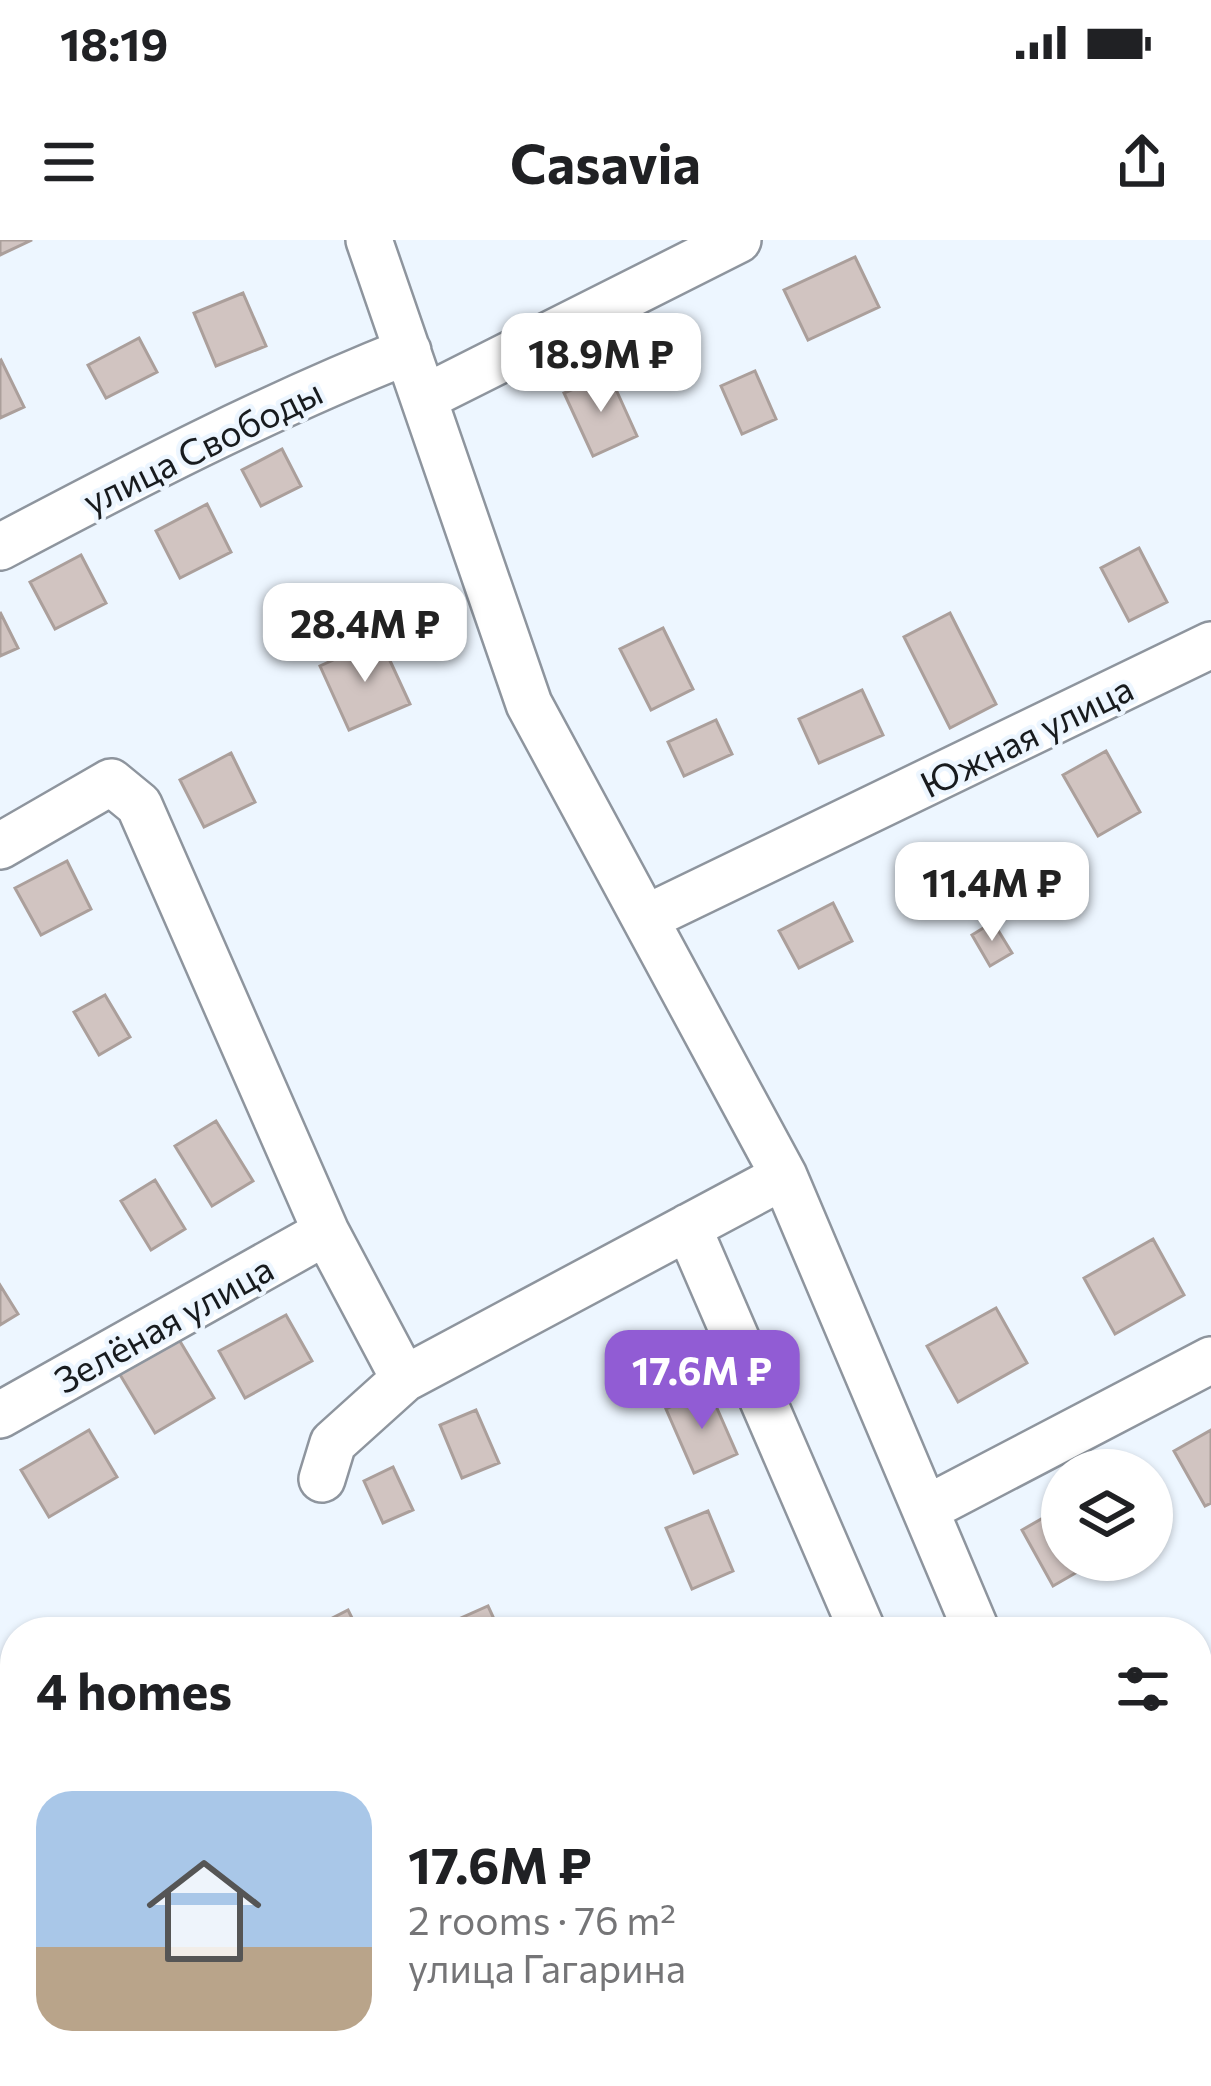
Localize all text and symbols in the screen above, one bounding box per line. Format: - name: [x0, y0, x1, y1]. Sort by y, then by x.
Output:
- text: 18:19: [60, 15, 168, 70]
- icon: menu: [36, 129, 102, 195]
- text: Casavia: [510, 129, 701, 195]
- icon: share: [1109, 129, 1175, 195]
- pin: 18.9M ₽: [490, 313, 712, 415]
- text: 18.9M ₽: [528, 328, 674, 376]
- street label: улица Свободы: [75, 368, 329, 522]
- pin: 28.4M ₽: [254, 583, 476, 685]
- text: 28.4M ₽: [290, 598, 440, 646]
- street label: Южная улица: [913, 665, 1139, 805]
- pin: 11.4M ₽: [881, 842, 1103, 944]
- text: 11.4M ₽: [922, 857, 1062, 905]
- street label: Зелёная улица: [46, 1245, 280, 1401]
- pin: 17.6M ₽: [591, 1330, 813, 1432]
- text: 17.6M ₽: [632, 1345, 772, 1393]
- map controls: [1041, 1449, 1173, 1581]
- button: layers: [1041, 1449, 1173, 1581]
- icon: filters: [1110, 1656, 1176, 1722]
- text: 4 homes: [36, 1658, 232, 1721]
- text: 17.6M ₽: [408, 1832, 592, 1895]
- icon: home: [132, 1839, 276, 1983]
- text: 2 rooms · 76 m²: [408, 1895, 676, 1943]
- text: улица Гагарина: [408, 1943, 686, 1991]

